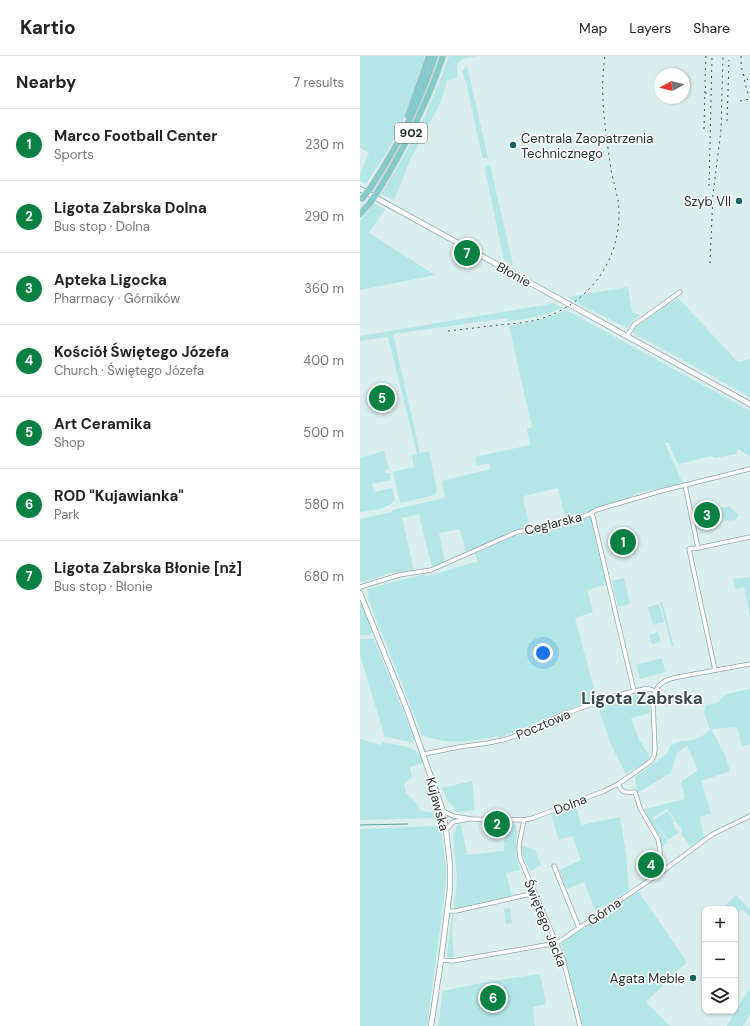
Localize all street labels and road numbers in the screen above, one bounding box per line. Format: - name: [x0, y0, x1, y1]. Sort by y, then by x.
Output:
- road number: 902: [395, 123, 427, 143]
- street label: Błonie: [494, 258, 534, 291]
- street label: Ceglarska: [523, 508, 584, 539]
- street label: Pocztowa: [513, 705, 573, 743]
- street label: Kujawska: [422, 775, 453, 833]
- street label: Dolna: [551, 790, 589, 819]
- street label: Świętego Jacka: [520, 877, 571, 969]
- street label: Górna: [584, 894, 624, 929]

